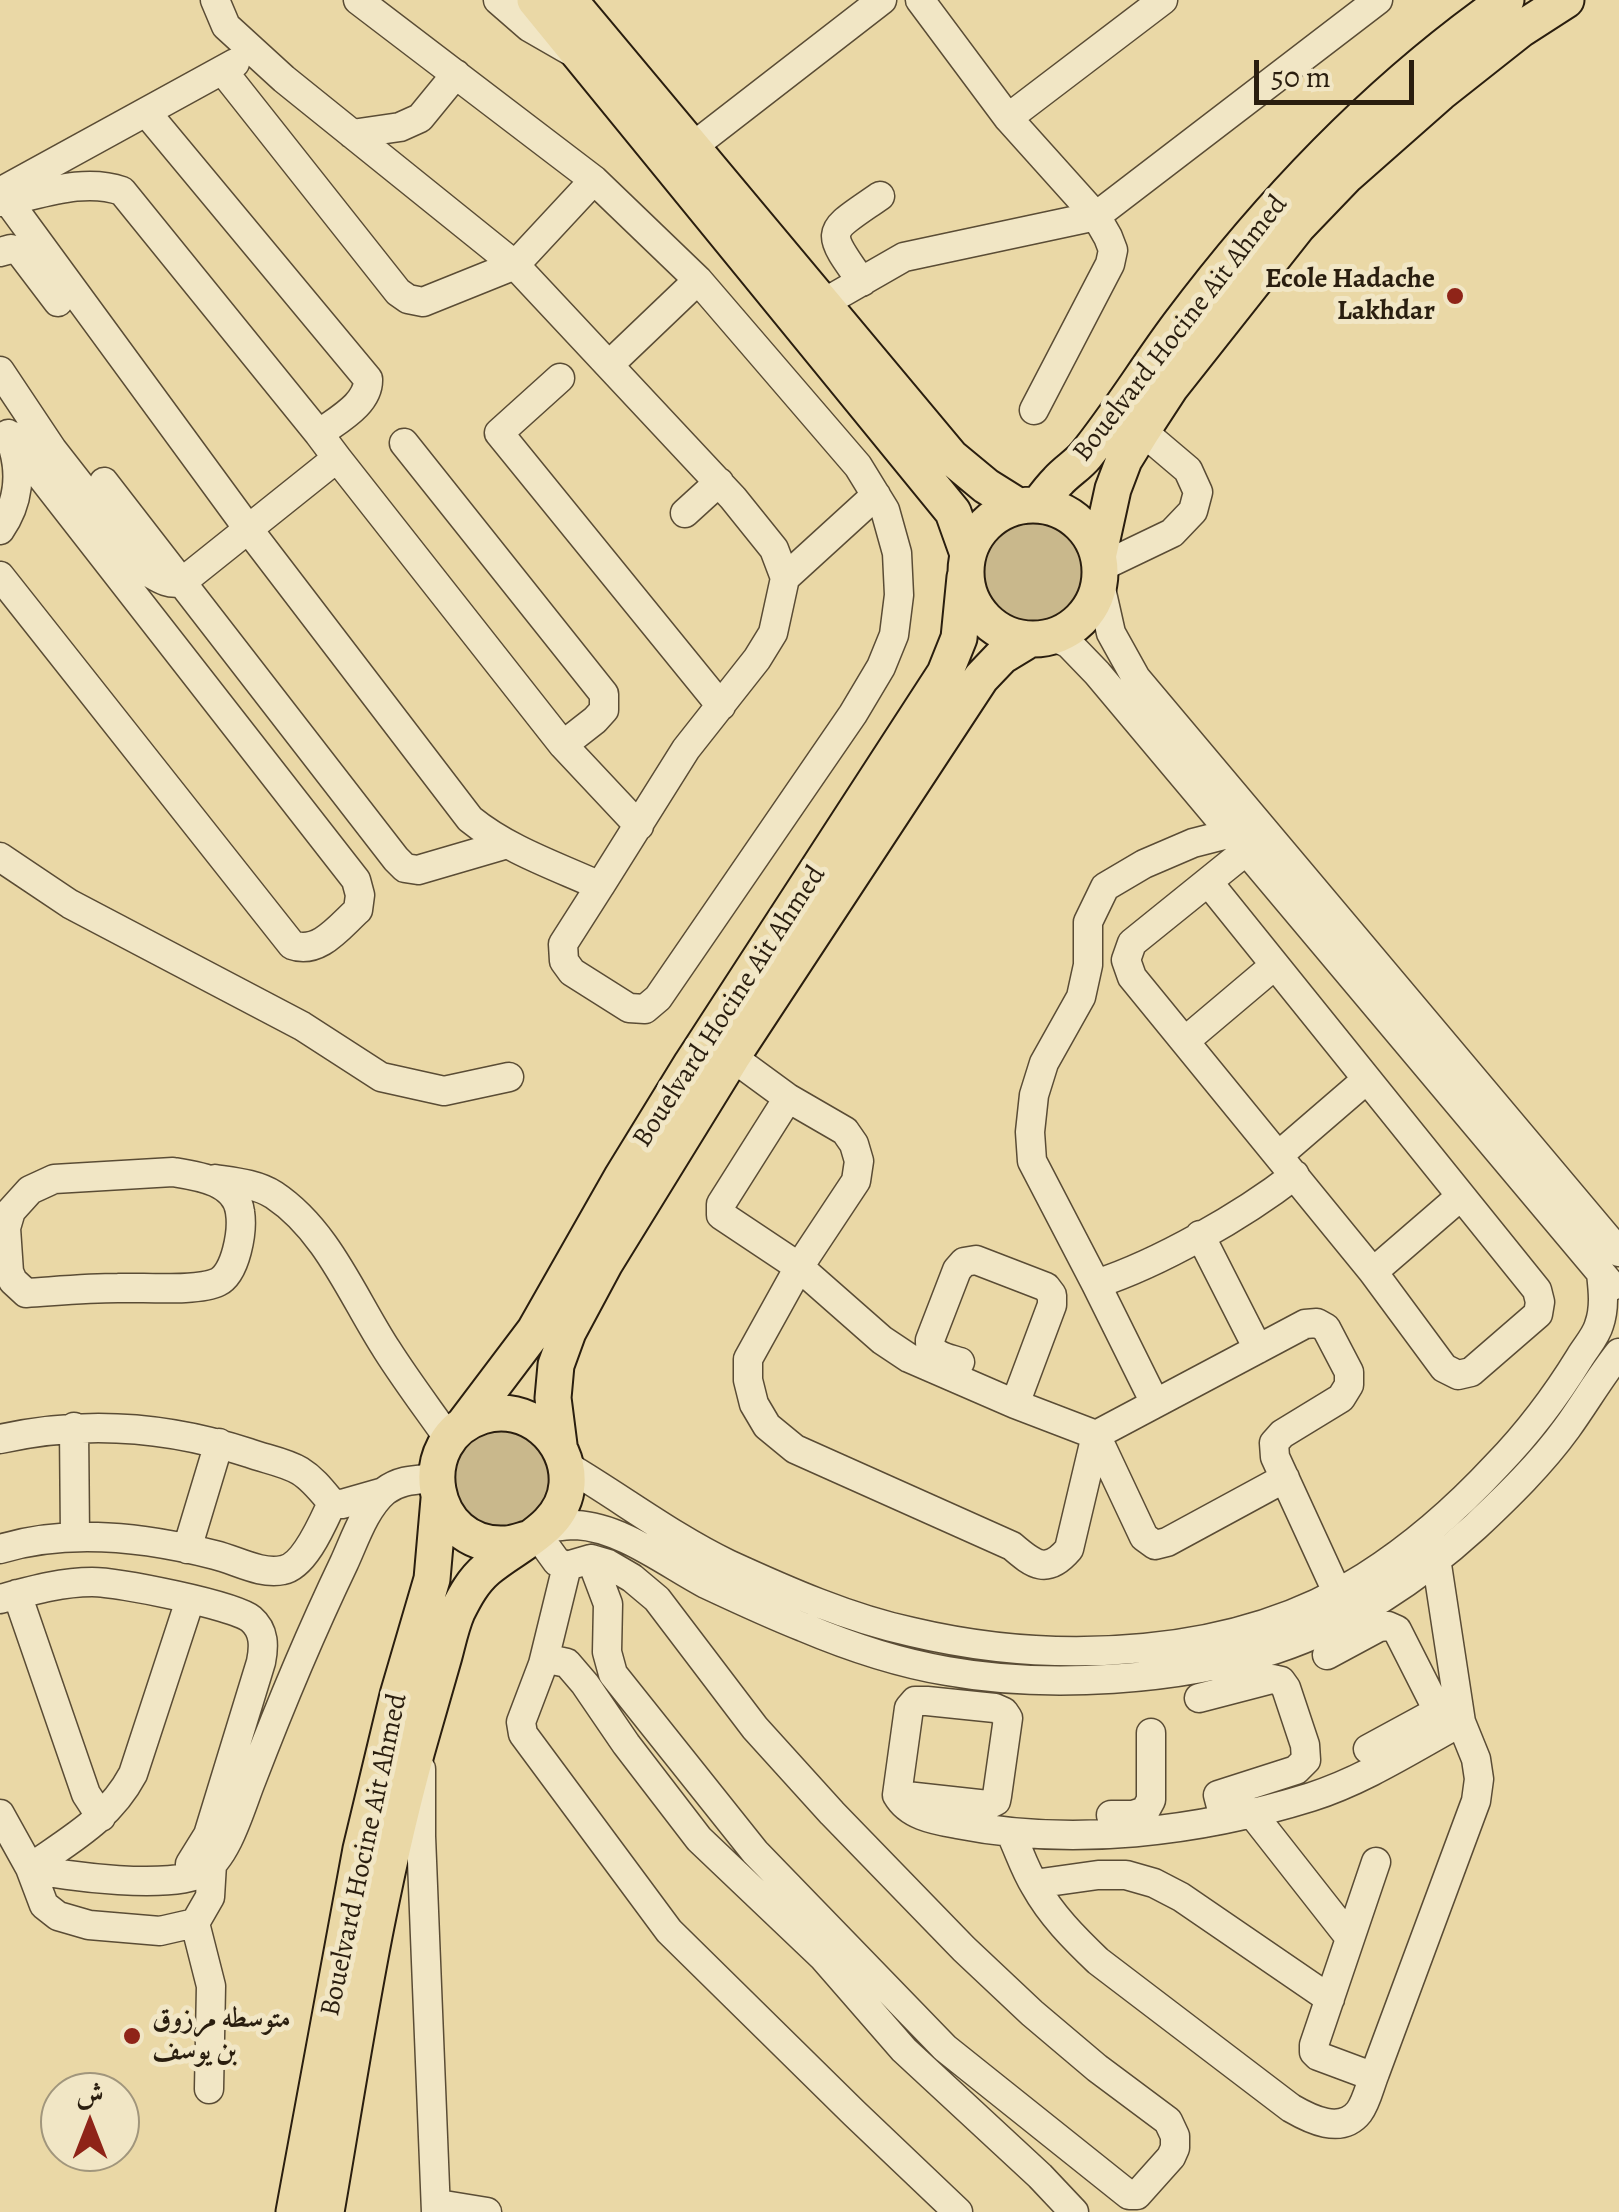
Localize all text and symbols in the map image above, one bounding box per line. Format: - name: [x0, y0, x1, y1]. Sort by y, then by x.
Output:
- scale bar: [1259, 40, 1419, 102]
- text: 50 m: [1271, 57, 1331, 97]
- street label: Bouelvard Hocine Ait Ahmed: [1067, 189, 1295, 469]
- place label: Ecole Hadache Lakhdar: [1265, 263, 1435, 329]
- marker: Ecole Hadache Lakhdar: [1444, 285, 1466, 307]
- street label: Bouelvard Hocine Ait Ahmed: [626, 860, 834, 1154]
- street label: Bouelvard Hocine Ait Ahmed: [314, 1691, 416, 2019]
- place label: متوسطه مرزوق بن يوسف: [152, 2003, 291, 2069]
- marker: متوسطه مرزوق بن يوسف: [121, 2025, 143, 2047]
- north arrow: [40, 2072, 140, 2172]
- text: ش: [76, 2075, 104, 2113]

